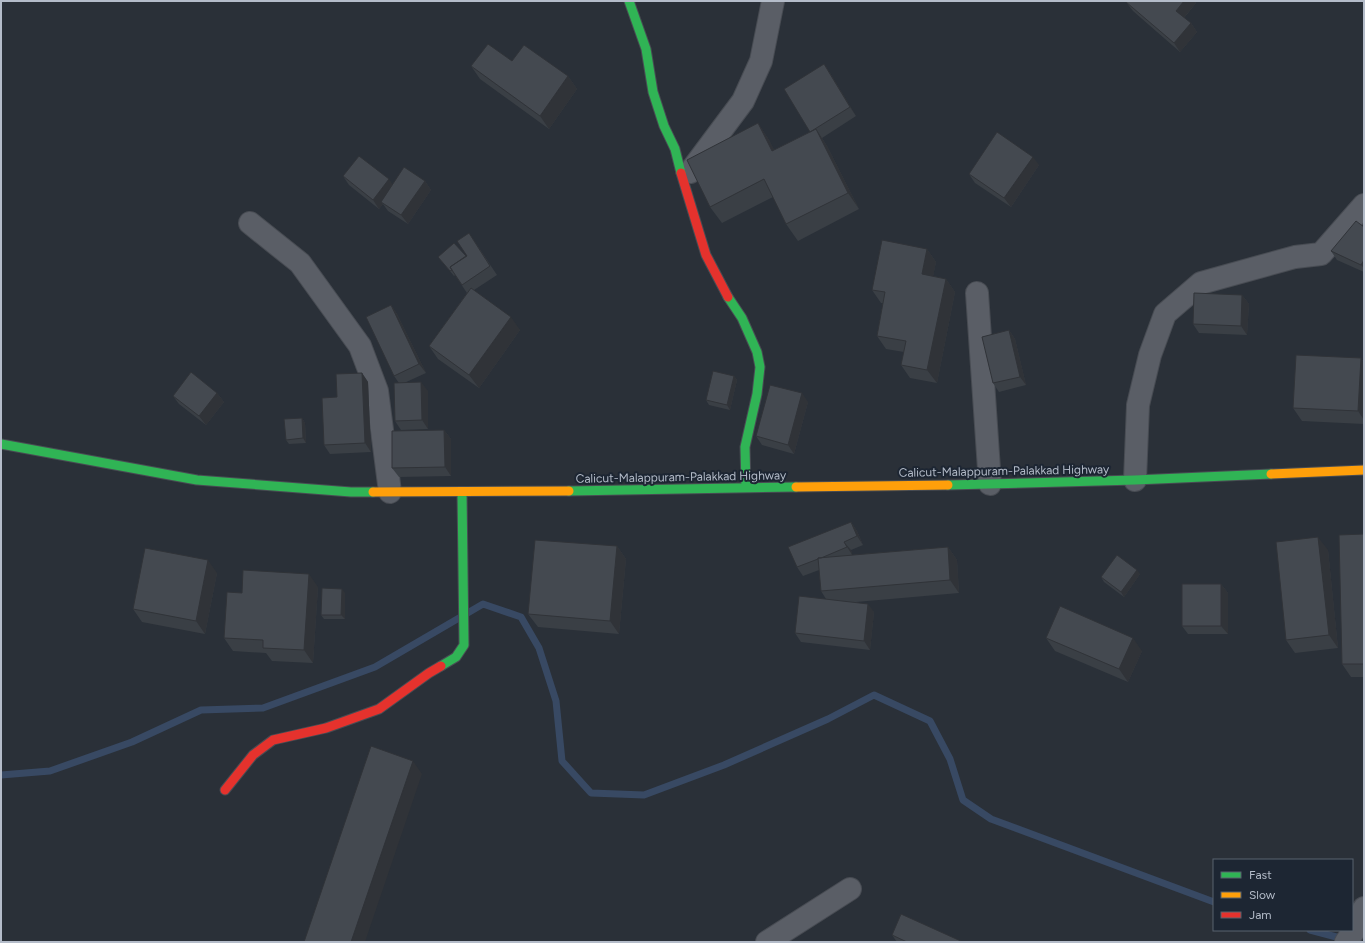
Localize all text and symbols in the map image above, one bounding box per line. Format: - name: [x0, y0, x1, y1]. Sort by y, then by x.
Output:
- street label: Calicut-Malappuram-Palakkad Highway: [899, 462, 1110, 480]
- street label: Calicut-Malappuram-Palakkad Highway: [576, 468, 787, 486]
- legend: [1213, 859, 1353, 931]
- text: Fast: [1249, 868, 1272, 882]
- text: Slow: [1249, 888, 1276, 902]
- text: Jam: [1249, 908, 1272, 922]

